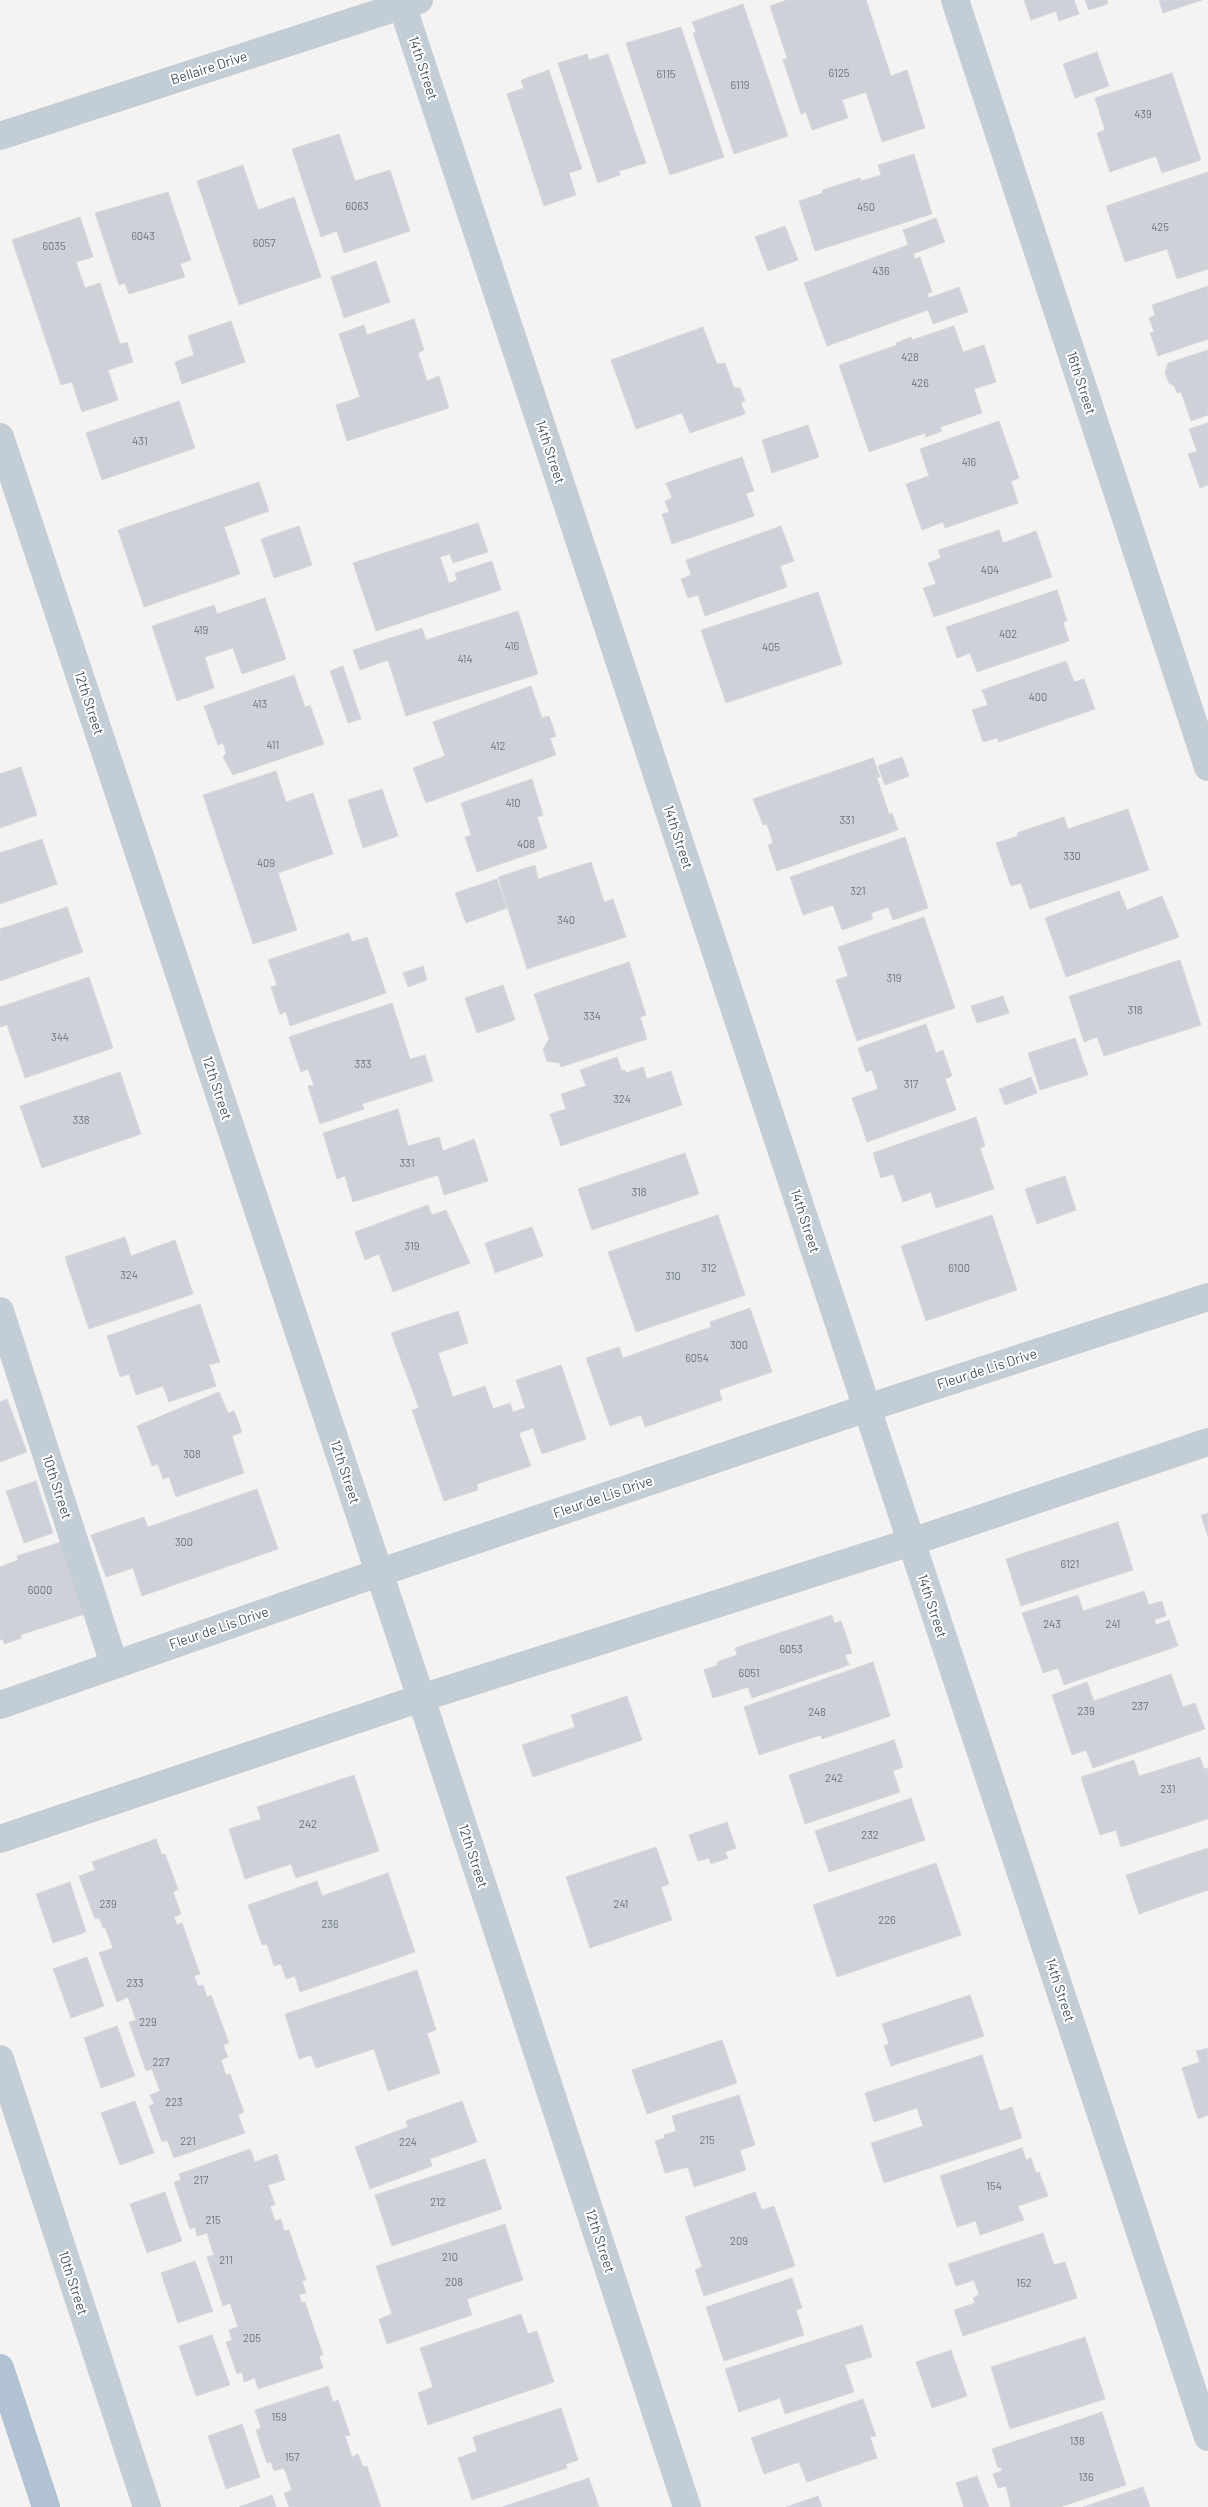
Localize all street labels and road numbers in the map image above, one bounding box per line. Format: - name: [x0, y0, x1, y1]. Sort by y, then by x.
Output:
- street label: 14th Street: [405, 34, 441, 102]
- street label: Bellaire Drive: [168, 48, 250, 88]
- street label: 16th Street: [1063, 349, 1099, 417]
- street label: 14th Street: [532, 418, 568, 486]
- street label: 12th Street: [71, 669, 107, 737]
- street label: 14th Street: [660, 803, 696, 871]
- street label: 12th Street: [199, 1054, 235, 1122]
- street label: 14th Street: [787, 1187, 823, 1255]
- street label: Fleur de Lis Drive: [935, 1345, 1039, 1393]
- street label: 12th Street: [327, 1438, 363, 1506]
- street label: 10th Street: [39, 1453, 75, 1521]
- street label: Fleur de Lis Drive: [551, 1472, 655, 1522]
- street label: 14th Street: [914, 1572, 950, 1640]
- street label: Fleur de Lis Drive: [167, 1603, 271, 1653]
- street label: 12th Street: [455, 1822, 491, 1890]
- street label: 14th Street: [1042, 1956, 1078, 2024]
- street label: 12th Street: [582, 2207, 618, 2275]
- street label: 10th Street: [55, 2249, 91, 2317]

